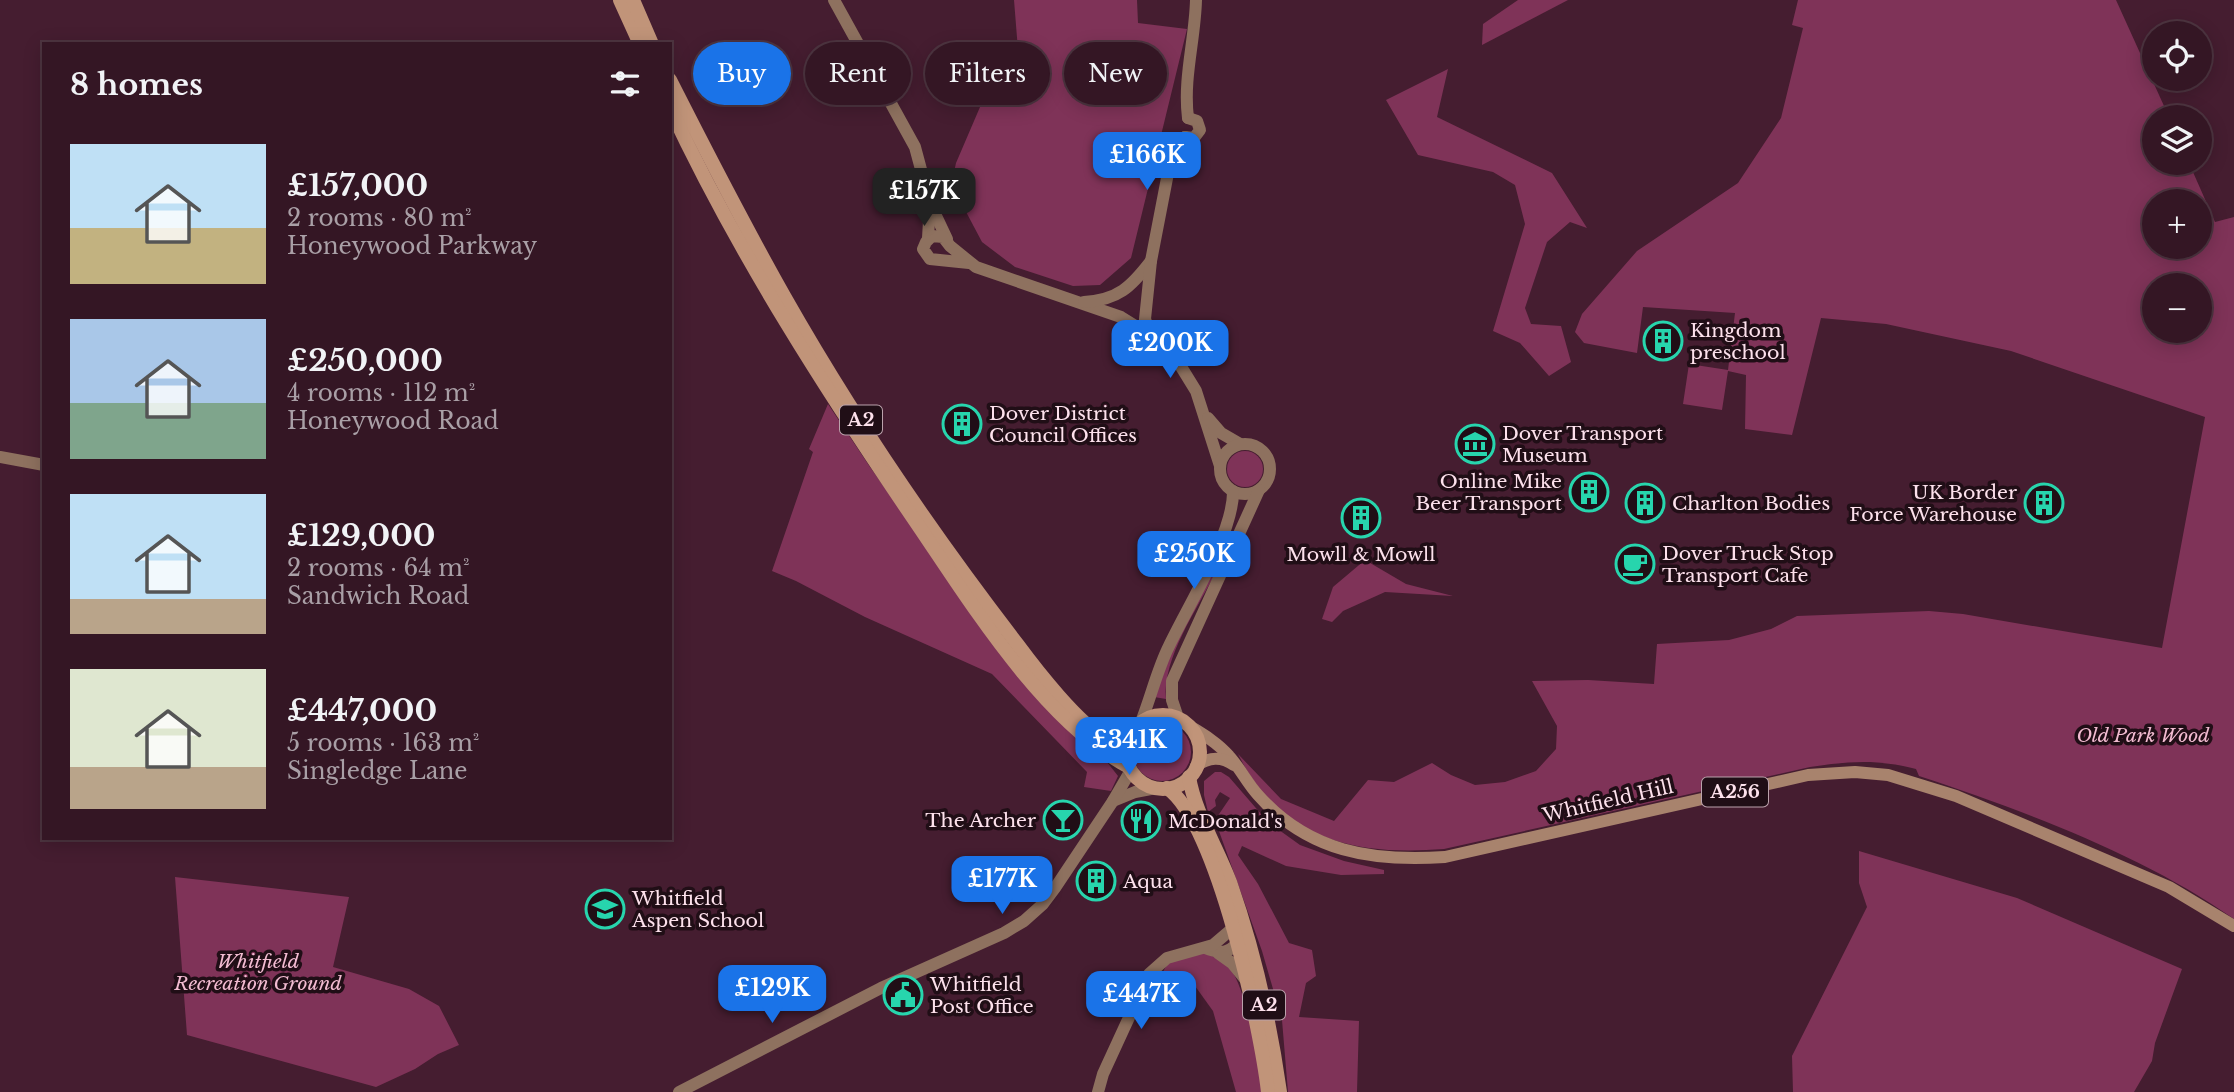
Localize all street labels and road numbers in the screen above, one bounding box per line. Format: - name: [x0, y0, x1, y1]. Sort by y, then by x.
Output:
- road number: A2: [840, 406, 882, 434]
- street label: Whitfield Hill: [1539, 775, 1676, 827]
- road number: A256: [1702, 778, 1768, 806]
- road number: A2: [1243, 990, 1285, 1020]

